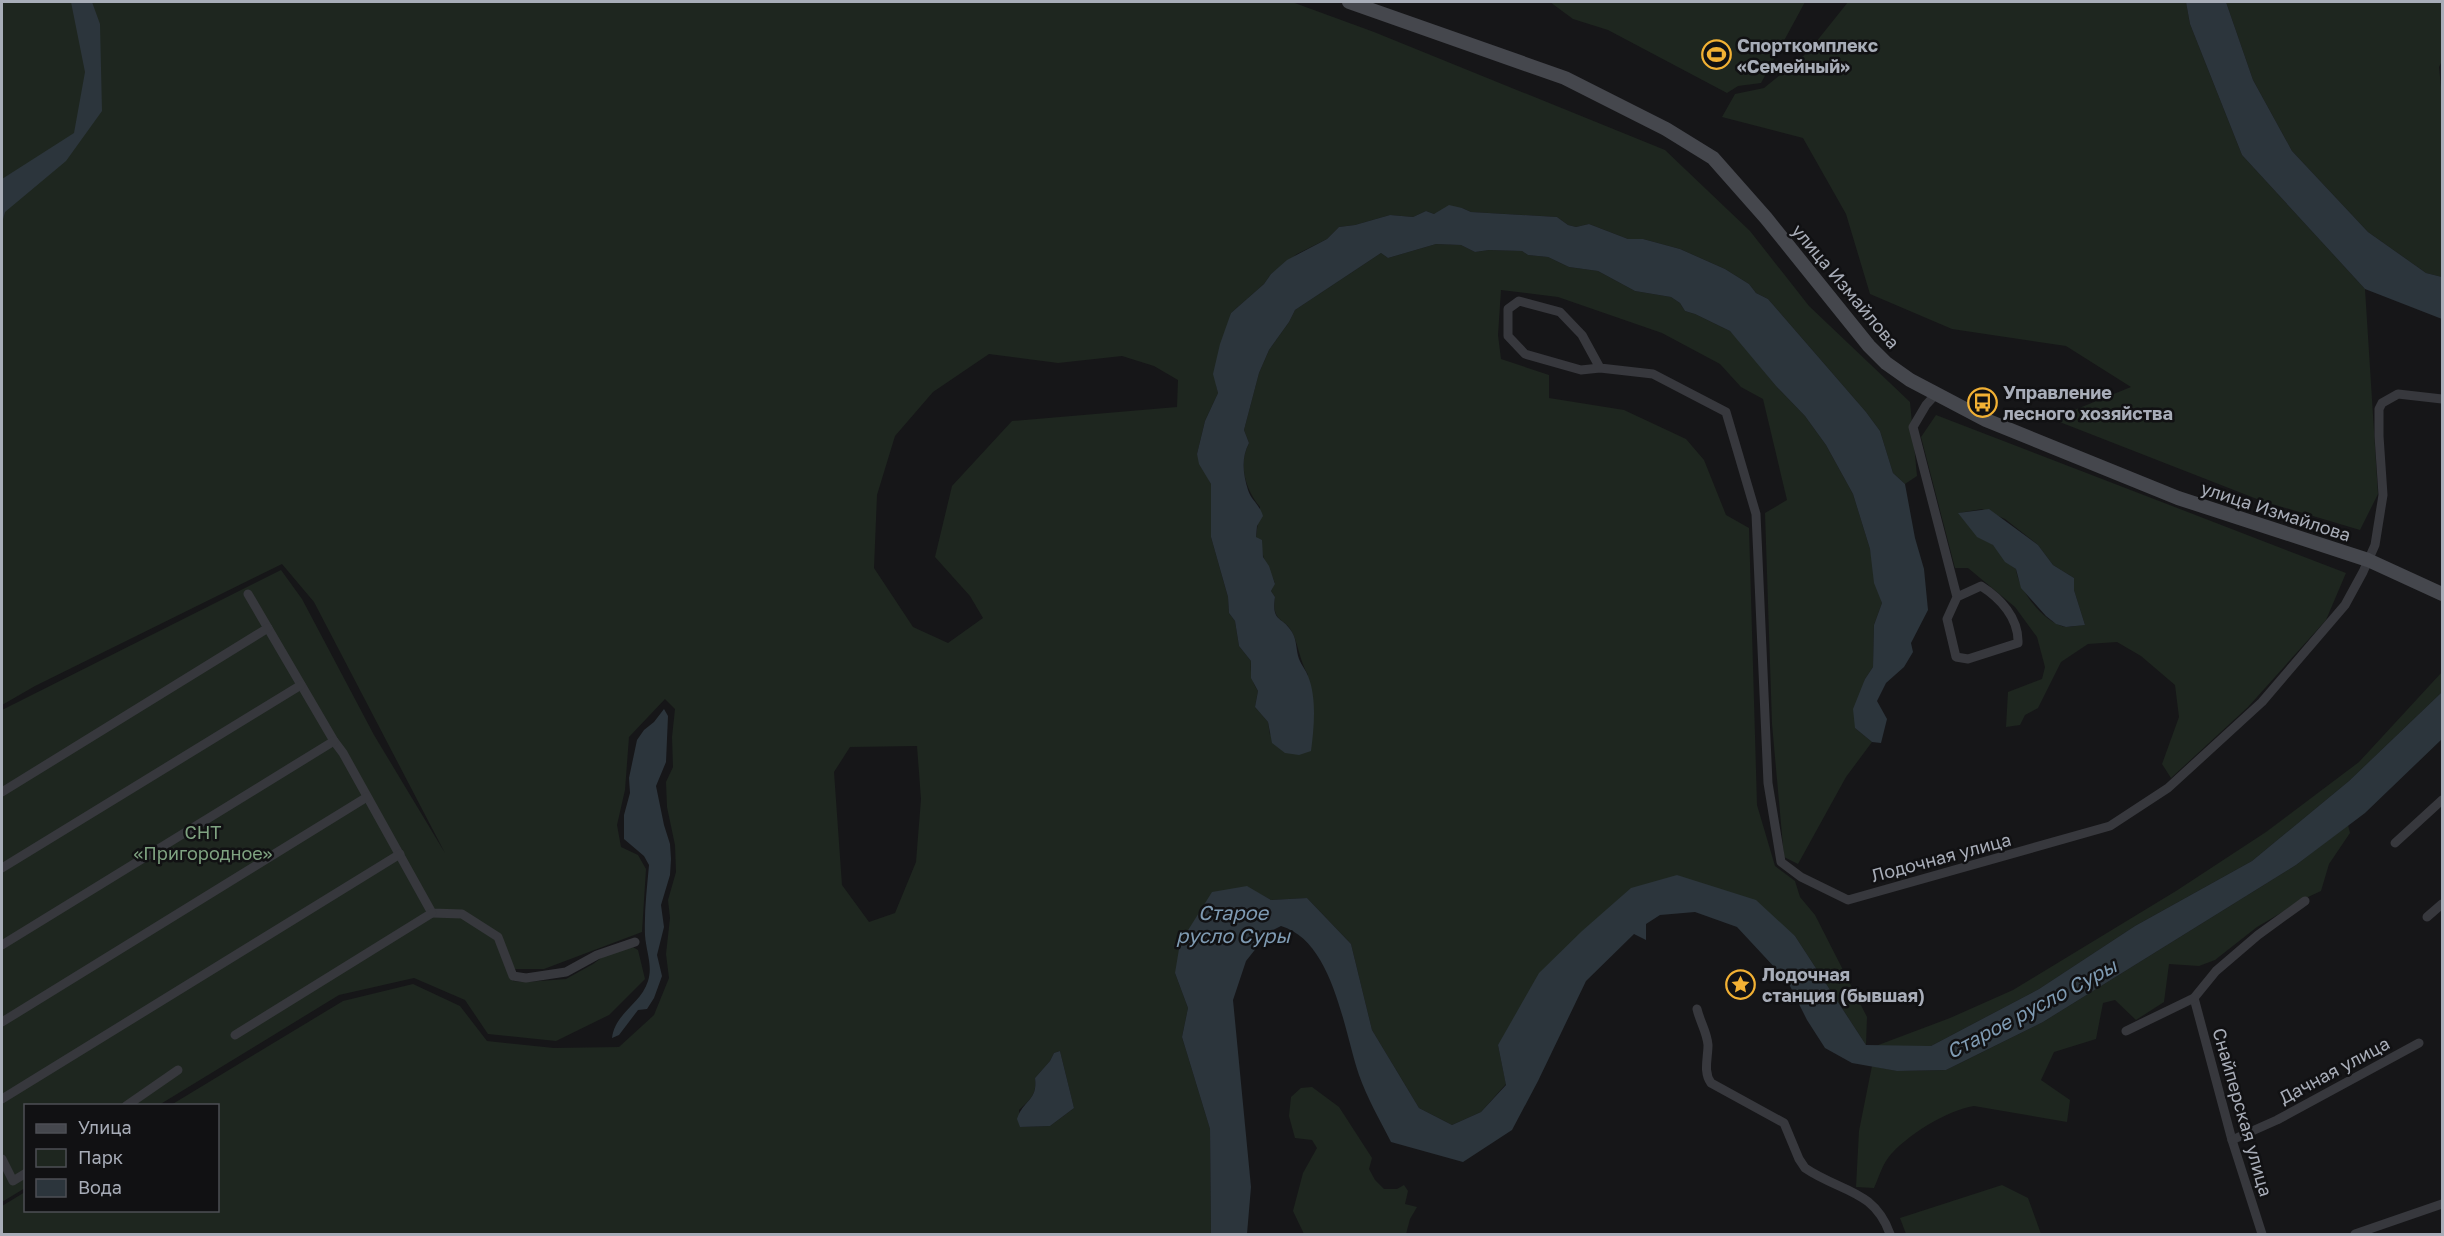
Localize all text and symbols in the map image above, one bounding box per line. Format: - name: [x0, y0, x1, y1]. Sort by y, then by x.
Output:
- place label: Спорткомплекс «Семейный»: [1737, 34, 1878, 77]
- sports icon: Спорткомплекс «Семейный»: [1700, 39, 1732, 71]
- street label: улица Измайлова: [1787, 219, 1905, 353]
- place label: Управление лесного хозяйства: [2003, 381, 2173, 424]
- bus stop icon: Управление лесного хозяйства: [1966, 386, 1998, 418]
- street label: улица Измайлова: [2198, 476, 2354, 546]
- park label: СНТ «Пригородное»: [133, 821, 273, 864]
- street label: Лодочная улица: [1869, 828, 2013, 886]
- water label: Старое русло Суры: [1176, 900, 1291, 948]
- water label: Старое русло Суры: [1942, 952, 2122, 1064]
- place label: Лодочная станция (бывшая): [1762, 963, 1925, 1006]
- place icon: Лодочная станция (бывшая): [1725, 968, 1757, 1000]
- street label: Снайперская улица: [2208, 1025, 2278, 1199]
- street label: Дачная улица: [2275, 1032, 2393, 1108]
- legend: [24, 1104, 219, 1212]
- text: Улица: [78, 1116, 132, 1138]
- text: Парк: [78, 1146, 123, 1168]
- text: Вода: [78, 1176, 122, 1198]

